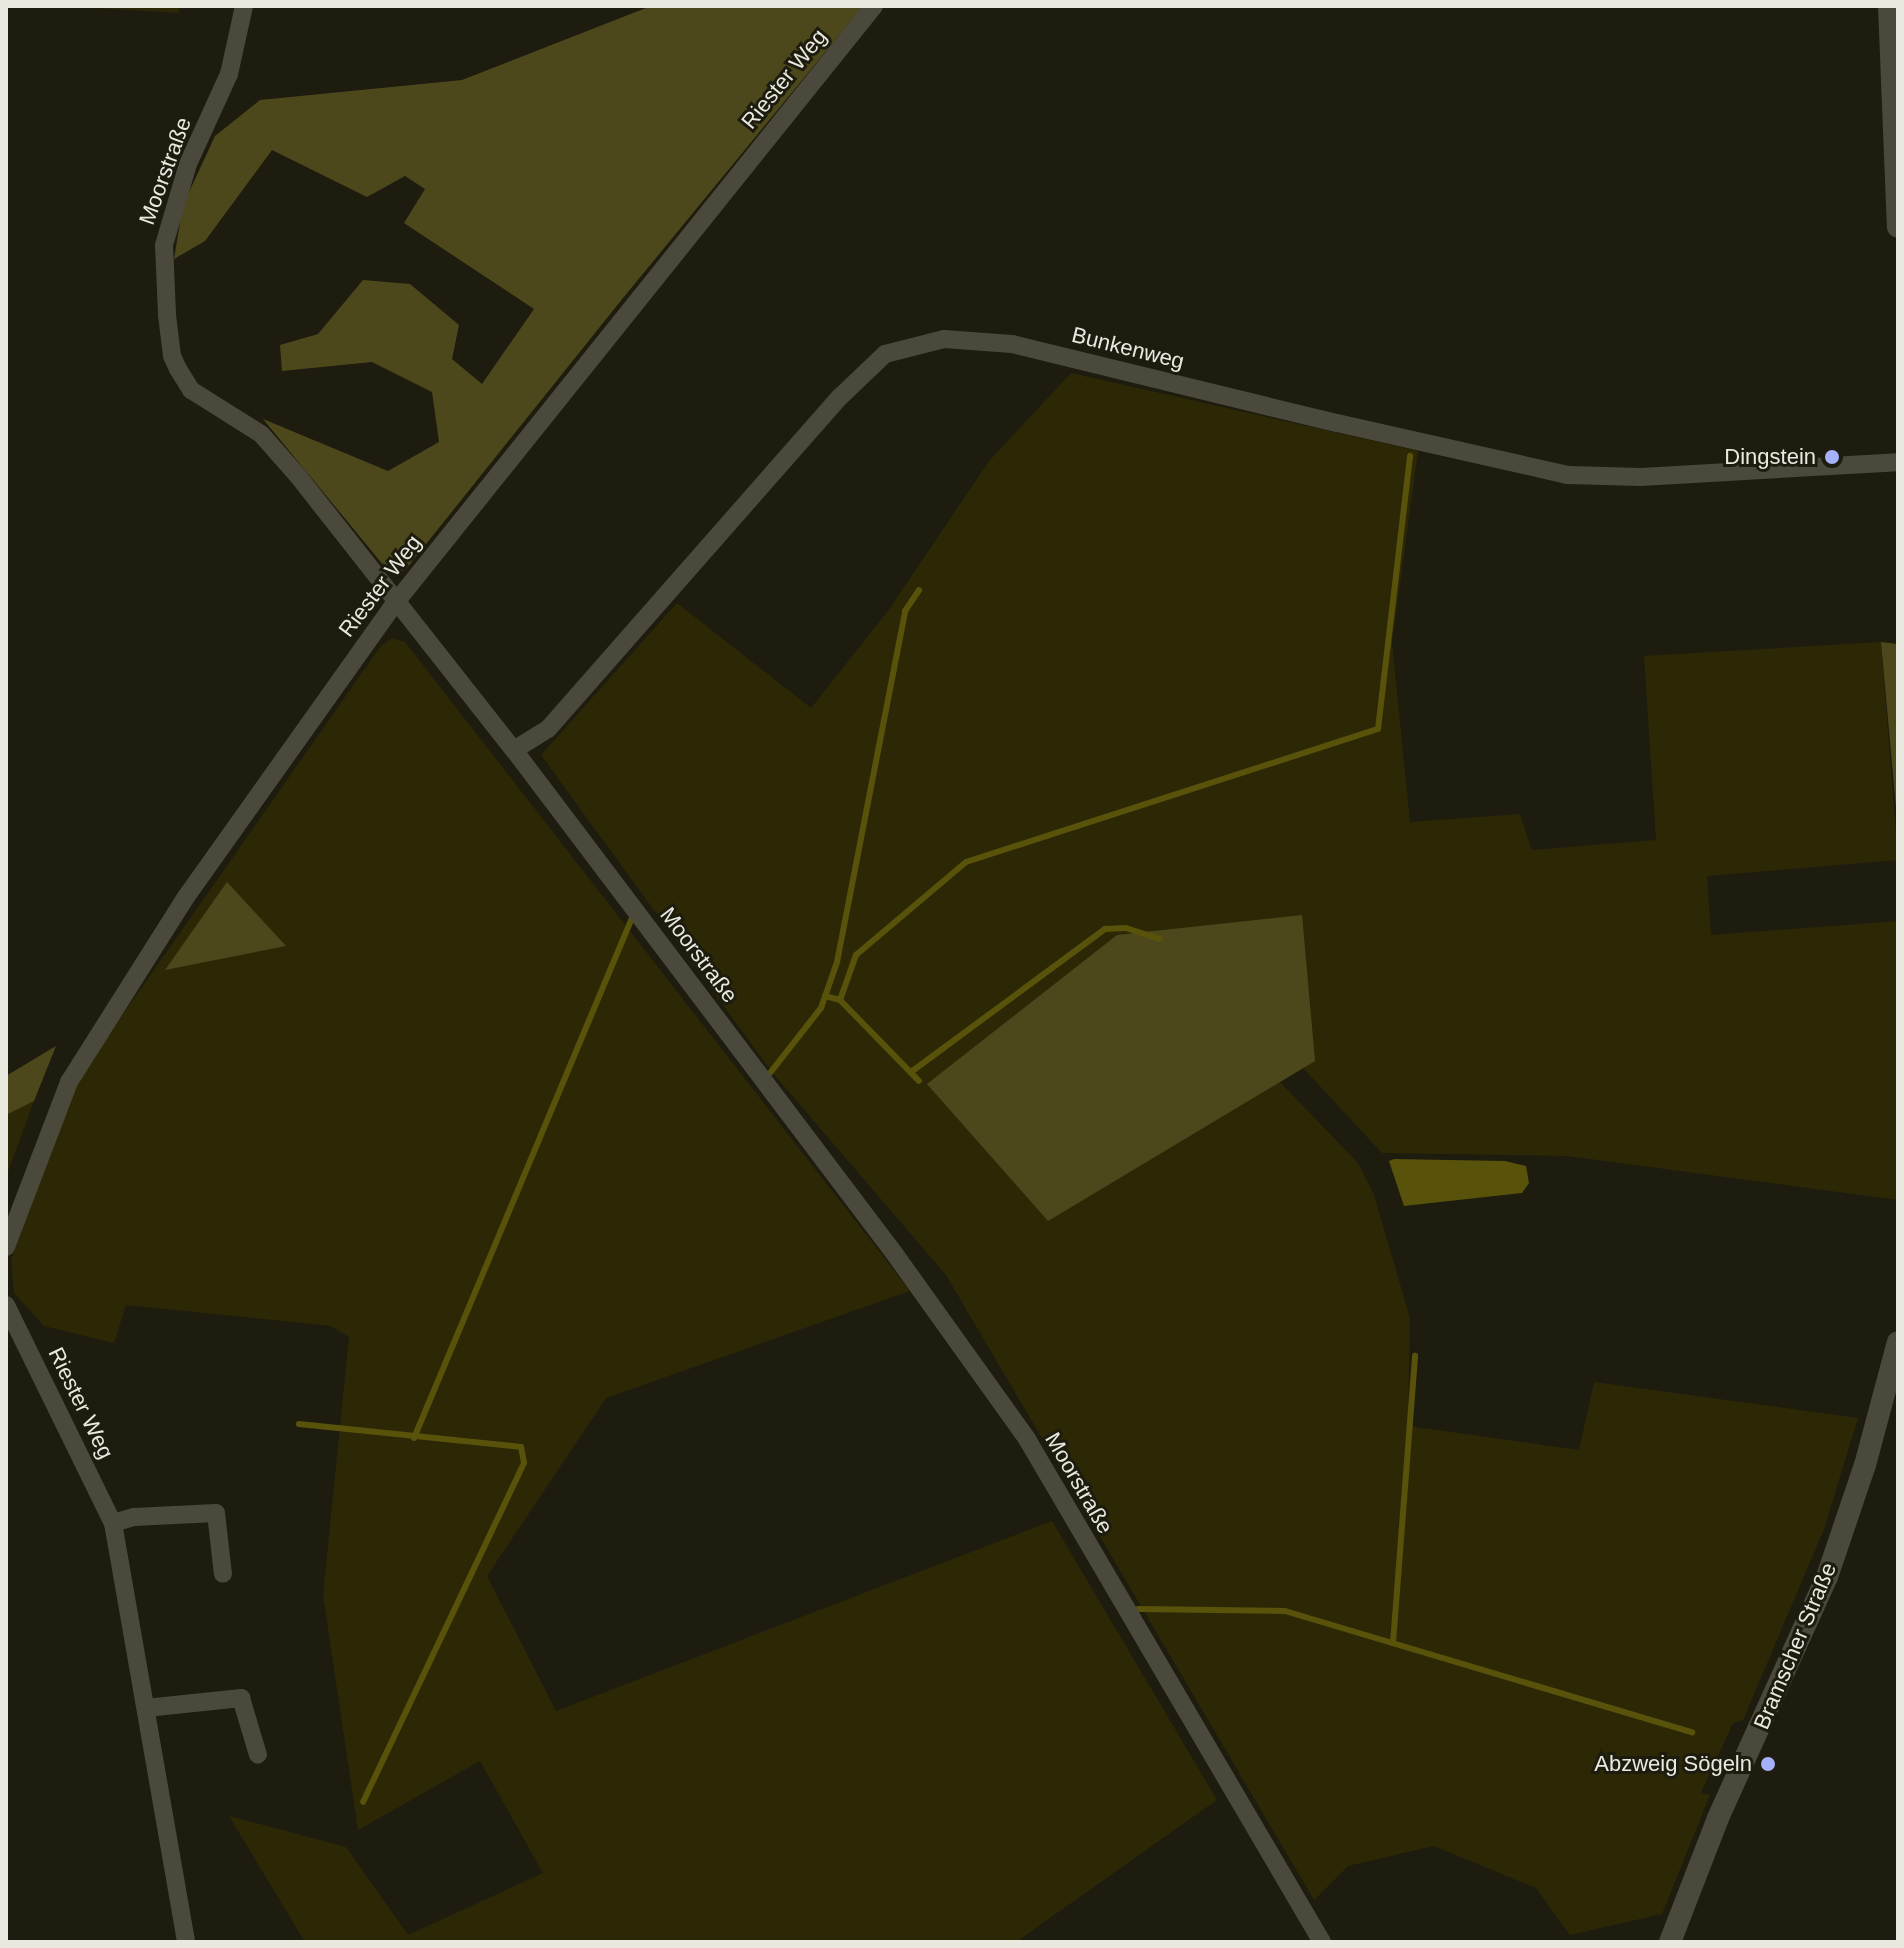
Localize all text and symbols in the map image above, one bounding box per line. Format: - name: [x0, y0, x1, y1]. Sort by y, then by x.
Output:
- street label: Riester Weg: [736, 24, 832, 134]
- street label: Moorstraße: [133, 114, 197, 228]
- street label: Bunkenweg: [1069, 321, 1187, 375]
- place label: Dingstein: [1724, 444, 1816, 470]
- marker: Dingstein: [1823, 448, 1841, 466]
- street label: Riester Weg: [333, 530, 427, 642]
- street label: Moorstraße: [655, 902, 743, 1008]
- street label: Riester Weg: [43, 1343, 119, 1463]
- street label: Moorstraße: [1039, 1428, 1119, 1538]
- street label: Bramscher Straße: [1748, 1559, 1842, 1733]
- place label: Abzweig Sögeln: [1594, 1751, 1752, 1777]
- marker: Abzweig Sögeln: [1759, 1755, 1777, 1773]

